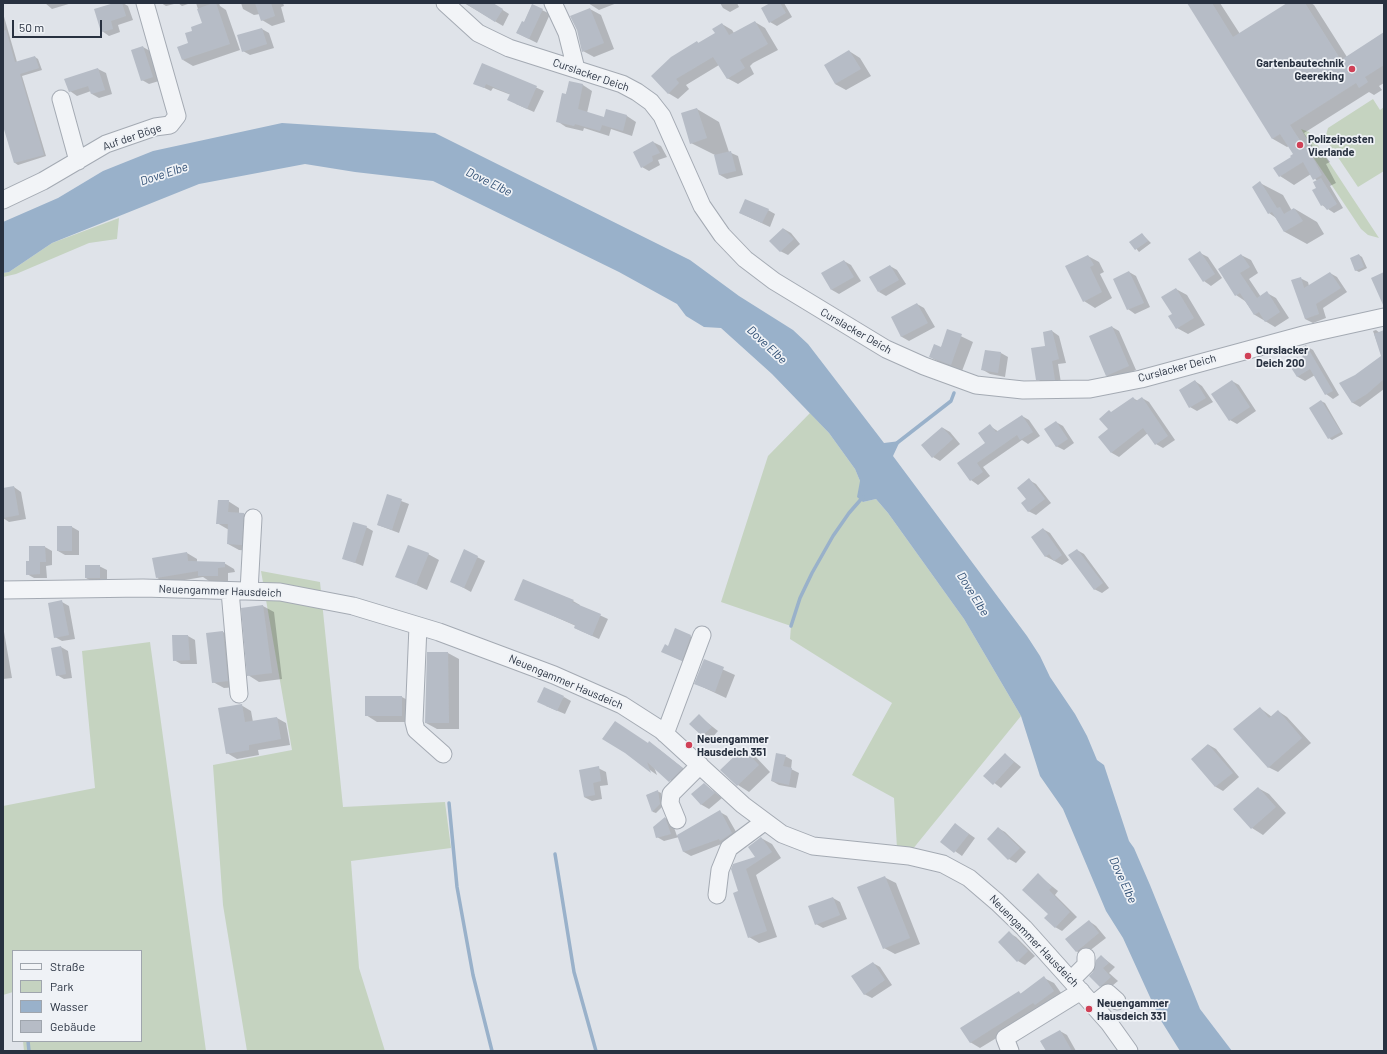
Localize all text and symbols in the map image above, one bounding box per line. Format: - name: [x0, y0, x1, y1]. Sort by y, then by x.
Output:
- scale bar: [14, 12, 104, 38]
- text: 50 m: [19, 20, 44, 34]
- street label: Curslacker Deich: [551, 56, 631, 94]
- place label: Gartenbautechnik Geereking: [1256, 56, 1344, 82]
- marker: Gartenbautechnik Geereking: [1347, 64, 1357, 74]
- street label: Auf der Böge: [101, 121, 163, 153]
- place label: Polizeiposten Vierlande: [1308, 132, 1374, 158]
- marker: Polizeiposten Vierlande: [1295, 140, 1305, 150]
- water label: Dove Elbe: [138, 160, 190, 188]
- water label: Dove Elbe: [464, 165, 514, 199]
- street label: Curslacker Deich: [818, 305, 894, 357]
- water label: Dove Elbe: [744, 323, 790, 367]
- place label: Curslacker Deich 200: [1256, 343, 1308, 369]
- street label: Curslacker Deich: [1137, 351, 1217, 385]
- marker: Curslacker Deich 200: [1243, 351, 1253, 361]
- water label: Dove Elbe: [954, 569, 992, 619]
- street label: Neuengammer Hausdeich: [158, 582, 282, 600]
- street label: Neuengammer Hausdeich: [507, 652, 625, 712]
- place label: Neuengammer Hausdeich 351: [697, 732, 769, 758]
- marker: Neuengammer Hausdeich 351: [684, 740, 694, 750]
- water label: Dove Elbe: [1106, 855, 1140, 905]
- street label: Neuengammer Hausdeich: [987, 892, 1081, 990]
- legend: [12, 950, 142, 1042]
- text: Straße: [50, 959, 85, 973]
- text: Park: [50, 979, 74, 993]
- place label: Neuengammer Hausdeich 331: [1097, 996, 1169, 1022]
- text: Wasser: [50, 999, 88, 1013]
- marker: Neuengammer Hausdeich 331: [1084, 1004, 1094, 1014]
- text: Gebäude: [50, 1019, 96, 1033]

